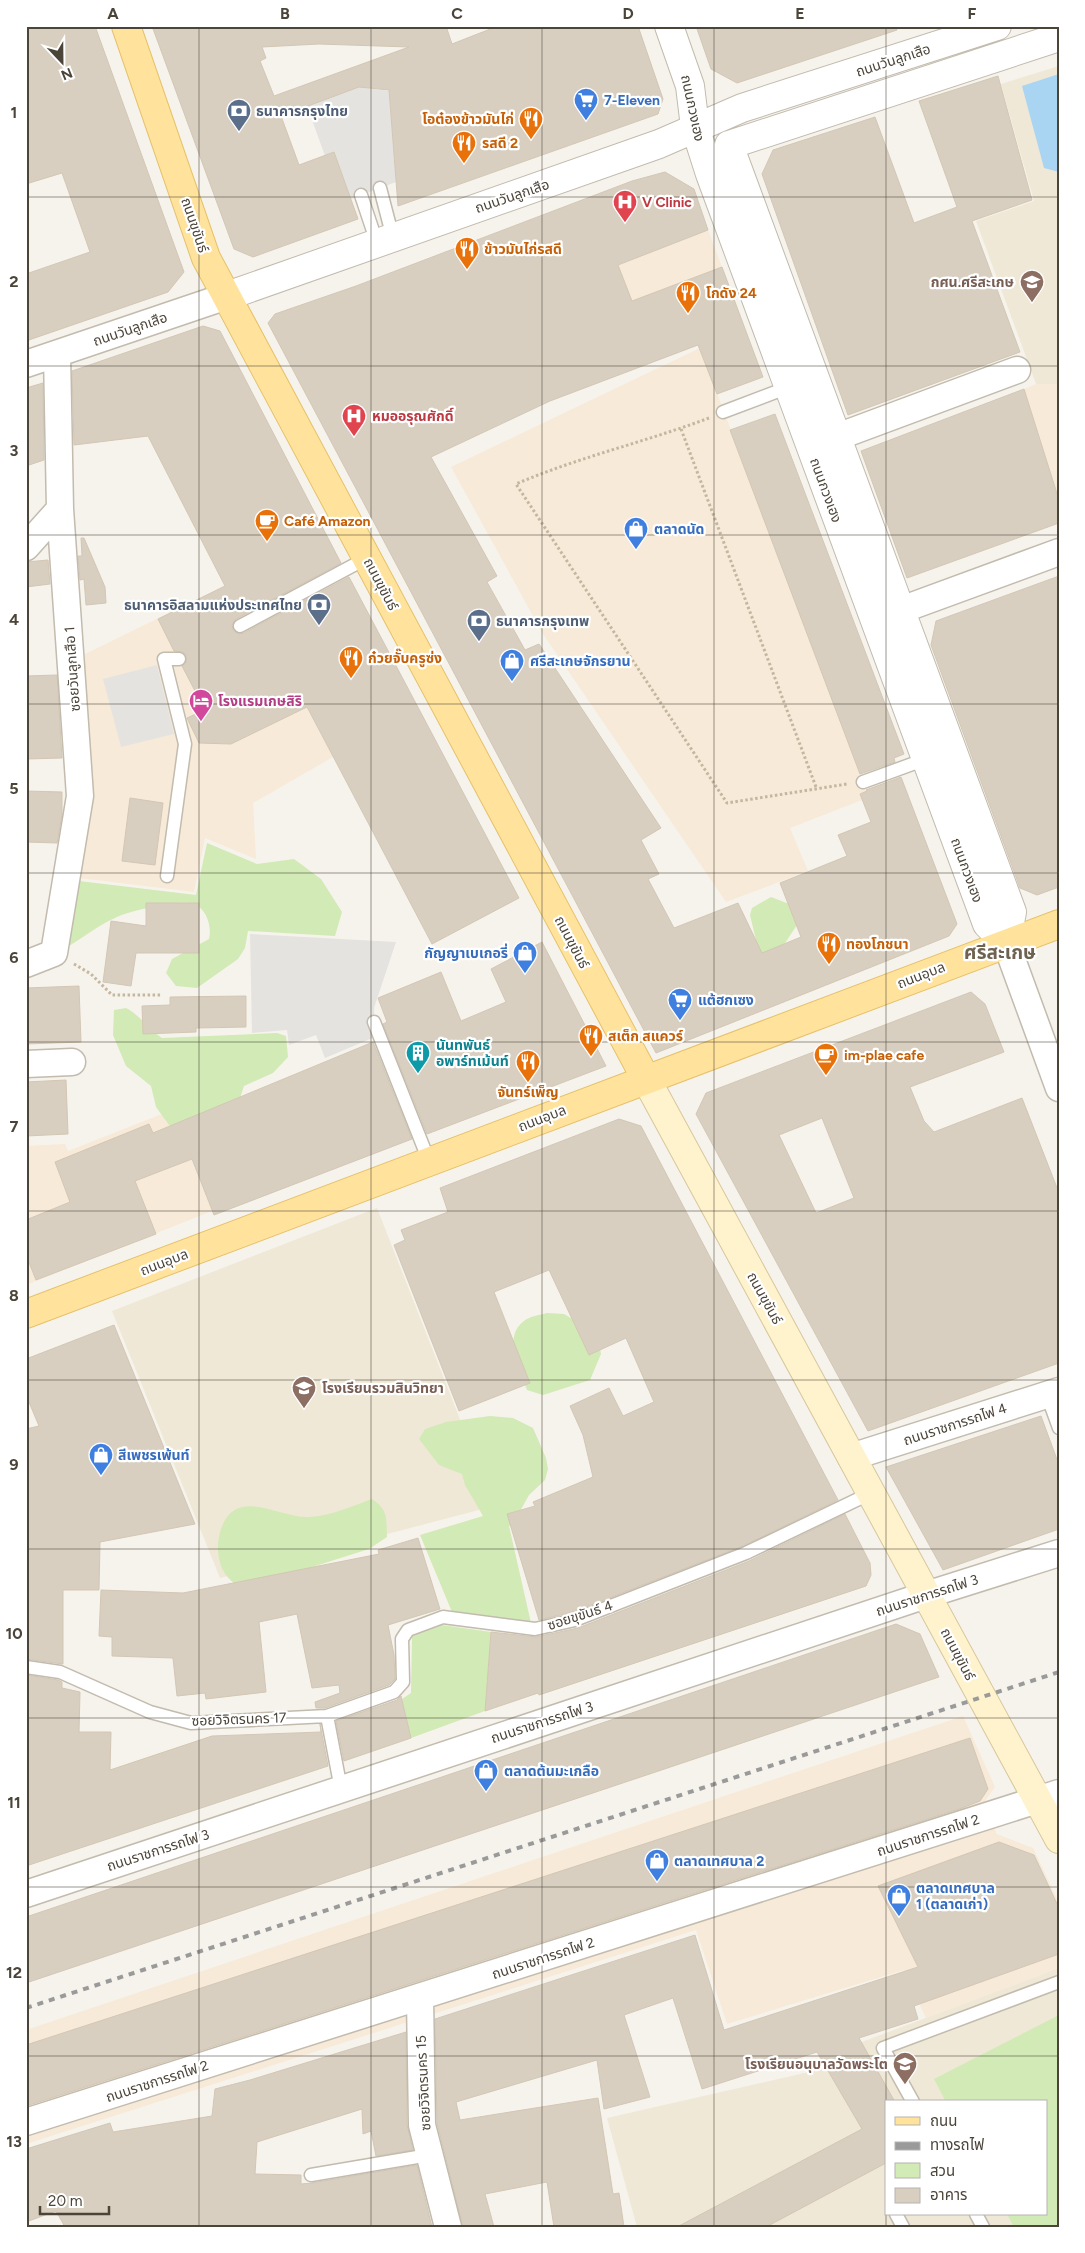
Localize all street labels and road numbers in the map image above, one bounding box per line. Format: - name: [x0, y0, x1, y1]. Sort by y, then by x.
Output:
- street label: ถนนวันลูกเสือ: [854, 40, 933, 81]
- street label: ถนนกวงเฮง: [677, 73, 708, 143]
- street label: ถนนวันลูกเสือ: [473, 176, 552, 217]
- street label: ถนนขุขันธ์: [177, 195, 212, 255]
- street label: ถนนวันลูกเสือ: [91, 309, 170, 350]
- street label: ถนนกวงเฮง: [806, 455, 845, 525]
- street label: ถนนขุขันธ์: [360, 555, 402, 614]
- street label: ซอยวันลูกเสือ 1: [61, 626, 84, 712]
- street label: ถนนกวงเฮง: [947, 835, 986, 905]
- street label: ถนนขุขันธ์: [551, 913, 593, 972]
- street label: ถนนอุบล: [895, 959, 948, 992]
- street label: ถนนอุบล: [516, 1102, 569, 1135]
- street label: ถนนอุบล: [138, 1246, 191, 1279]
- street label: ถนนขุขันธ์: [743, 1269, 786, 1328]
- street label: ถนนราชการรถไฟ 4: [901, 1400, 1009, 1449]
- street label: ถนนราชการรถไฟ 3: [874, 1571, 980, 1620]
- street label: ซอยขุขันธ์ 4: [545, 1597, 615, 1634]
- street label: ถนนขุขันธ์: [937, 1625, 979, 1684]
- street label: ถนนราชการรถไฟ 3: [489, 1698, 595, 1747]
- street label: ซอยวิจิตรนคร 17: [191, 1709, 287, 1730]
- street label: ถนนราชการรถไฟ 2: [875, 1811, 982, 1860]
- street label: ถนนราชการรถไฟ 3: [105, 1826, 211, 1875]
- street label: ถนนราชการรถไฟ 2: [490, 1934, 597, 1983]
- street label: ซอยวิจิตรนคร 15: [413, 2035, 434, 2131]
- street label: ถนนราชการรถไฟ 2: [104, 2057, 211, 2106]

